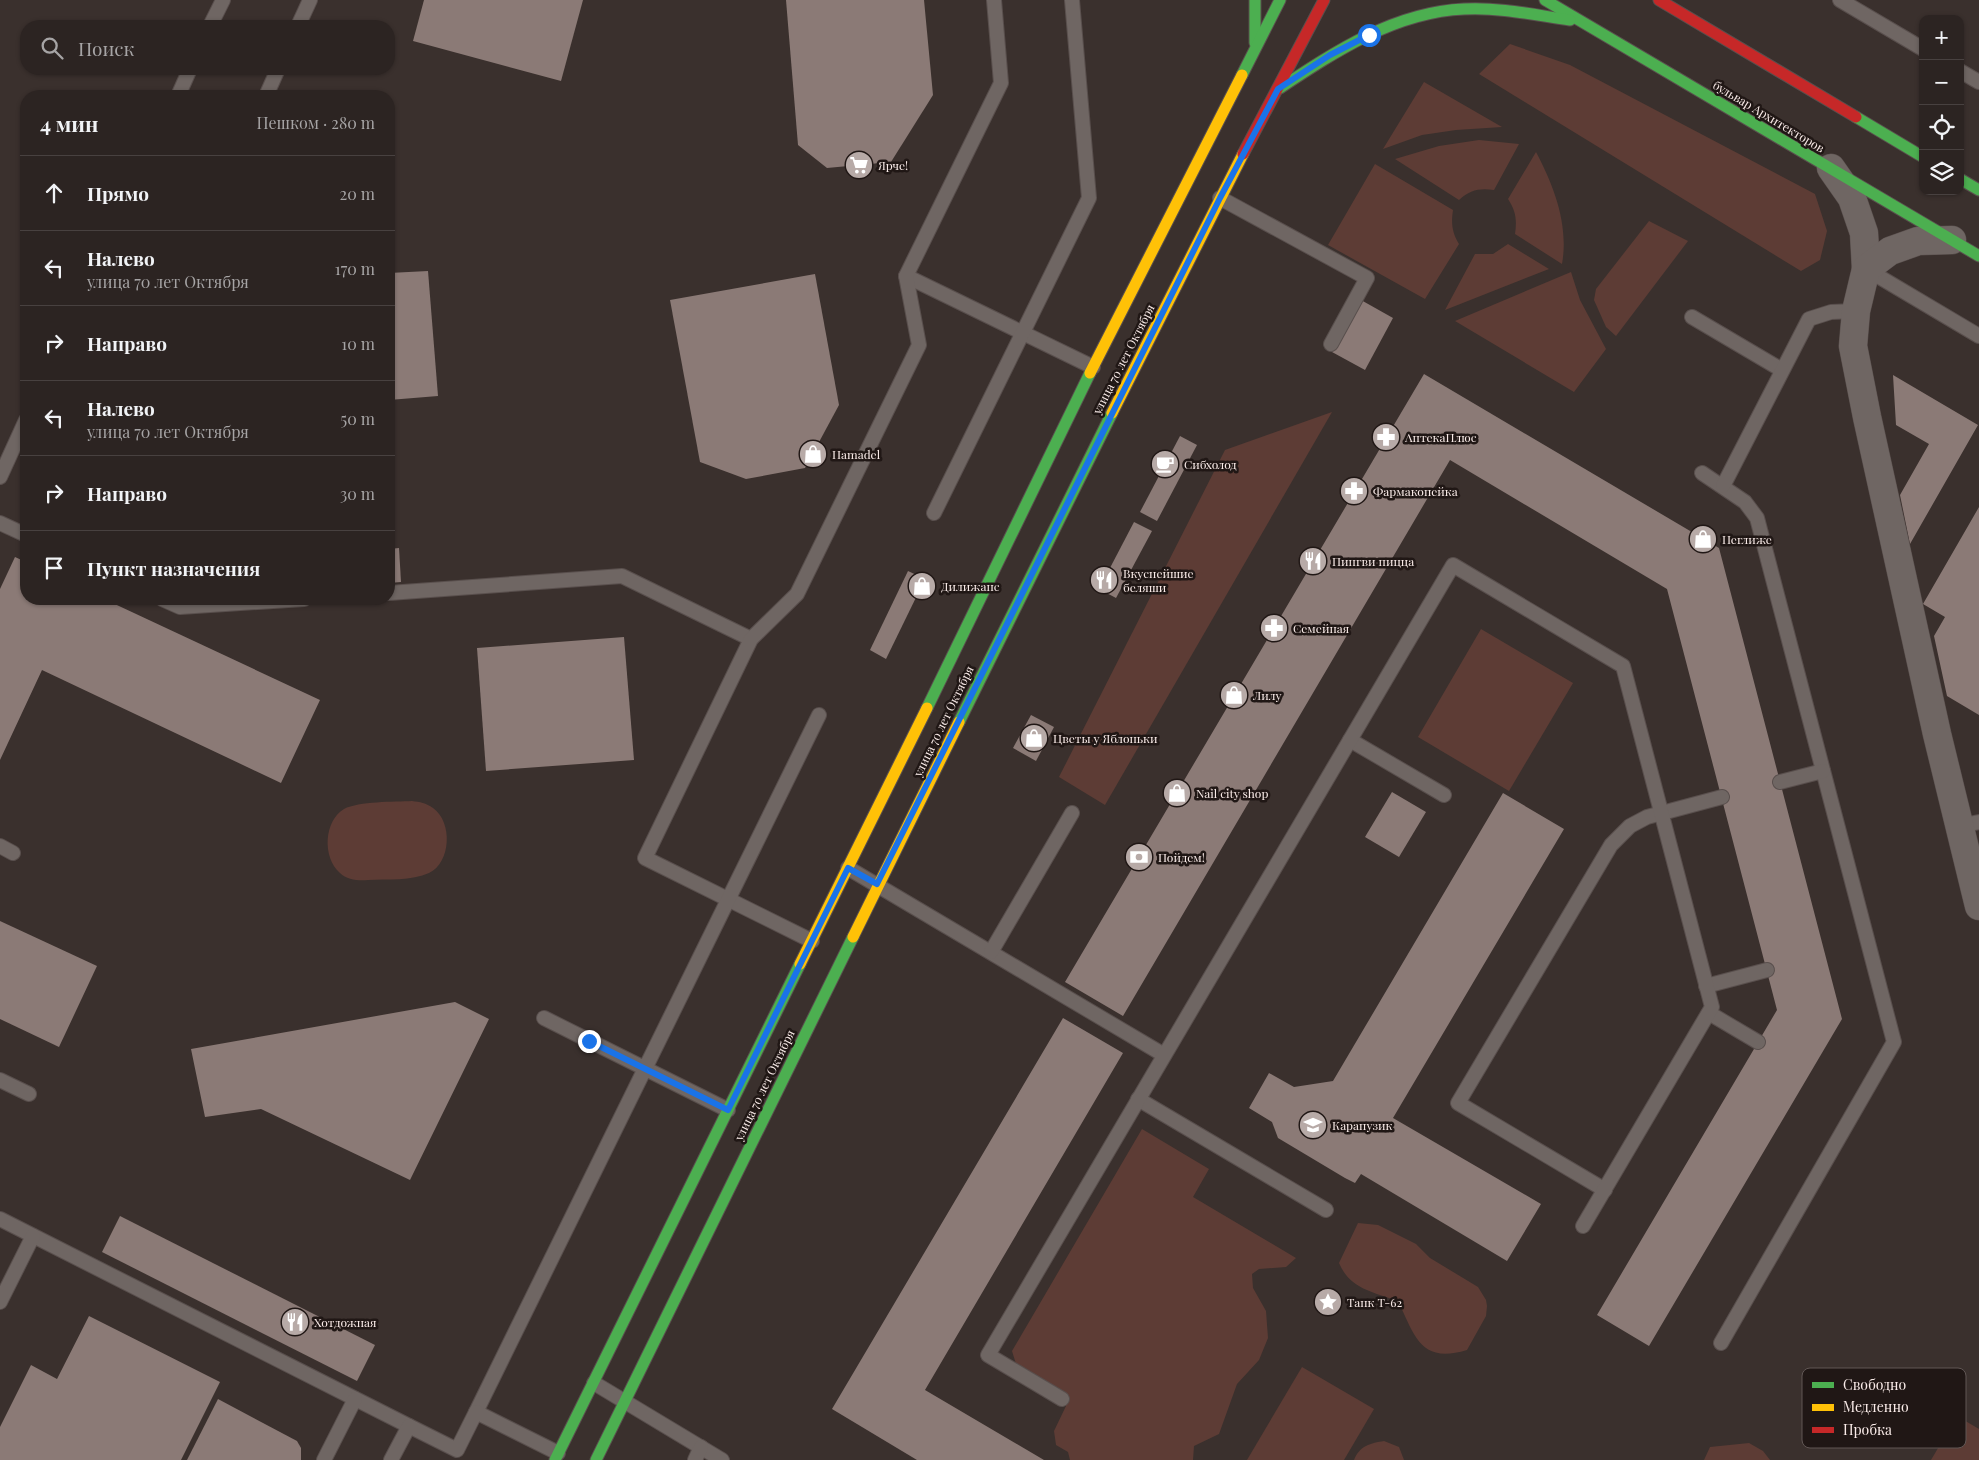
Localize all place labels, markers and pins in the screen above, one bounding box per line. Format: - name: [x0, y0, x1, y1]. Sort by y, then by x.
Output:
- supermarket icon: Ярче!: [844, 150, 874, 180]
- place label: Ярче!: [877, 157, 908, 173]
- pharmacy icon: АптекаПлюс: [1371, 422, 1401, 452]
- place label: АптекаПлюс: [1404, 429, 1477, 445]
- shop icon: Hamadel: [798, 439, 828, 469]
- place label: Hamadel: [832, 446, 881, 462]
- cafe icon: Сибхолод: [1150, 449, 1180, 479]
- place label: Сибхолод: [1184, 456, 1237, 472]
- pharmacy icon: Фармакопейка: [1339, 476, 1369, 506]
- place label: Фармакопейка: [1373, 483, 1458, 499]
- shop icon: Неглиже: [1688, 524, 1718, 554]
- place label: Неглиже: [1722, 531, 1772, 547]
- restaurant icon: Пингви пицца: [1298, 546, 1328, 576]
- place label: Пингви пицца: [1332, 553, 1414, 569]
- restaurant icon: Вкуснейшие беляши: [1089, 565, 1119, 595]
- place label: Вкуснейшие беляши: [1123, 565, 1194, 595]
- shop icon: Дилижанс: [907, 571, 937, 601]
- place label: Дилижанс: [941, 578, 1000, 594]
- pharmacy icon: Семейная: [1259, 613, 1289, 643]
- place label: Семейная: [1293, 620, 1350, 636]
- shop icon: Лилу: [1219, 680, 1249, 710]
- place label: Лилу: [1252, 687, 1282, 703]
- shop icon: Цветы у Яблоньки: [1019, 723, 1049, 753]
- place label: Цветы у Яблоньки: [1053, 730, 1158, 746]
- shop icon: Nail city shop: [1162, 778, 1192, 808]
- place label: Nail city shop: [1196, 785, 1268, 801]
- bank icon: Пойдем!: [1124, 842, 1154, 872]
- place label: Пойдем!: [1158, 849, 1205, 865]
- school or university icon: Карапузик: [1298, 1110, 1328, 1140]
- place label: Карапузик: [1332, 1117, 1393, 1133]
- place icon: Танк Т-62: [1313, 1287, 1343, 1317]
- place label: Танк Т-62: [1347, 1294, 1402, 1310]
- restaurant icon: Хотдожная: [280, 1307, 310, 1337]
- place label: Хотдожная: [314, 1314, 377, 1330]

